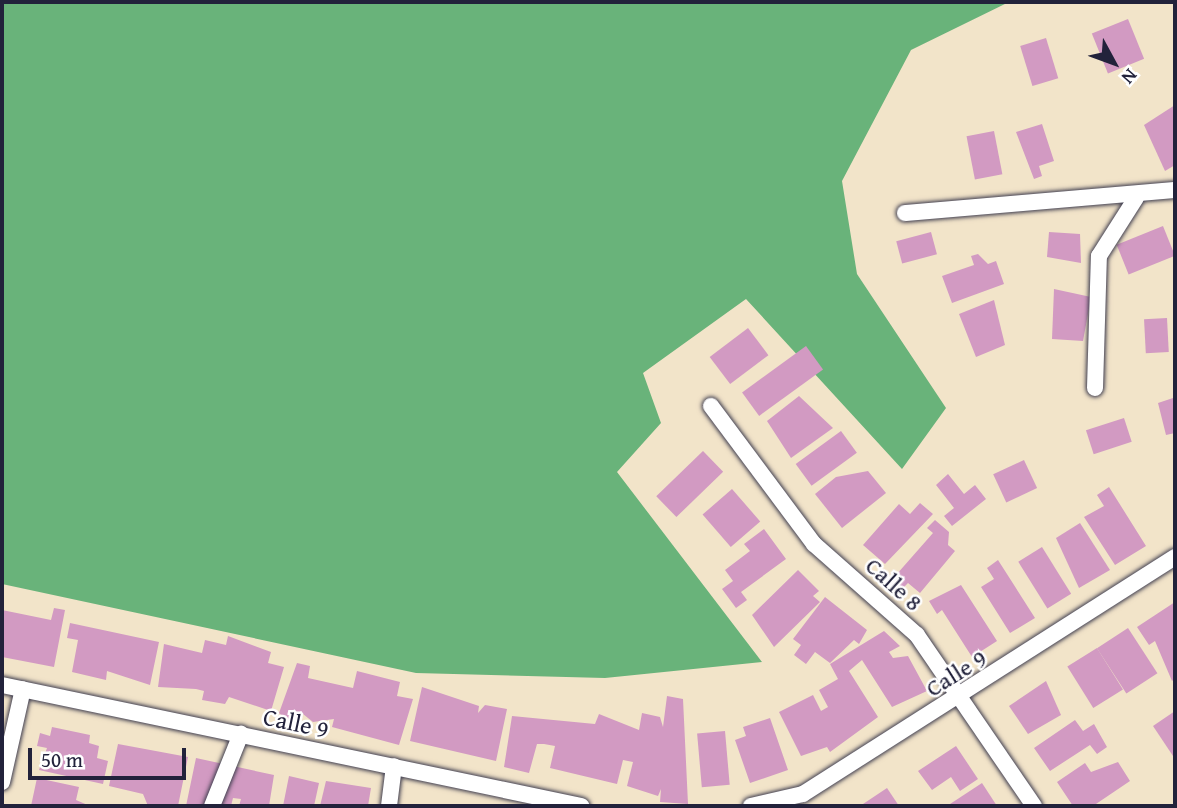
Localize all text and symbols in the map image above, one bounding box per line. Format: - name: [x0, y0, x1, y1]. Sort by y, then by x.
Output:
- north arrow: [1079, 28, 1149, 98]
- text: N: [1115, 63, 1145, 91]
- street label: Calle 8: [860, 551, 928, 617]
- street label: Calle 9: [920, 643, 992, 703]
- street label: Calle 9: [261, 702, 331, 744]
- scale bar: [32, 734, 189, 778]
- text: 50 m: [41, 744, 83, 775]

